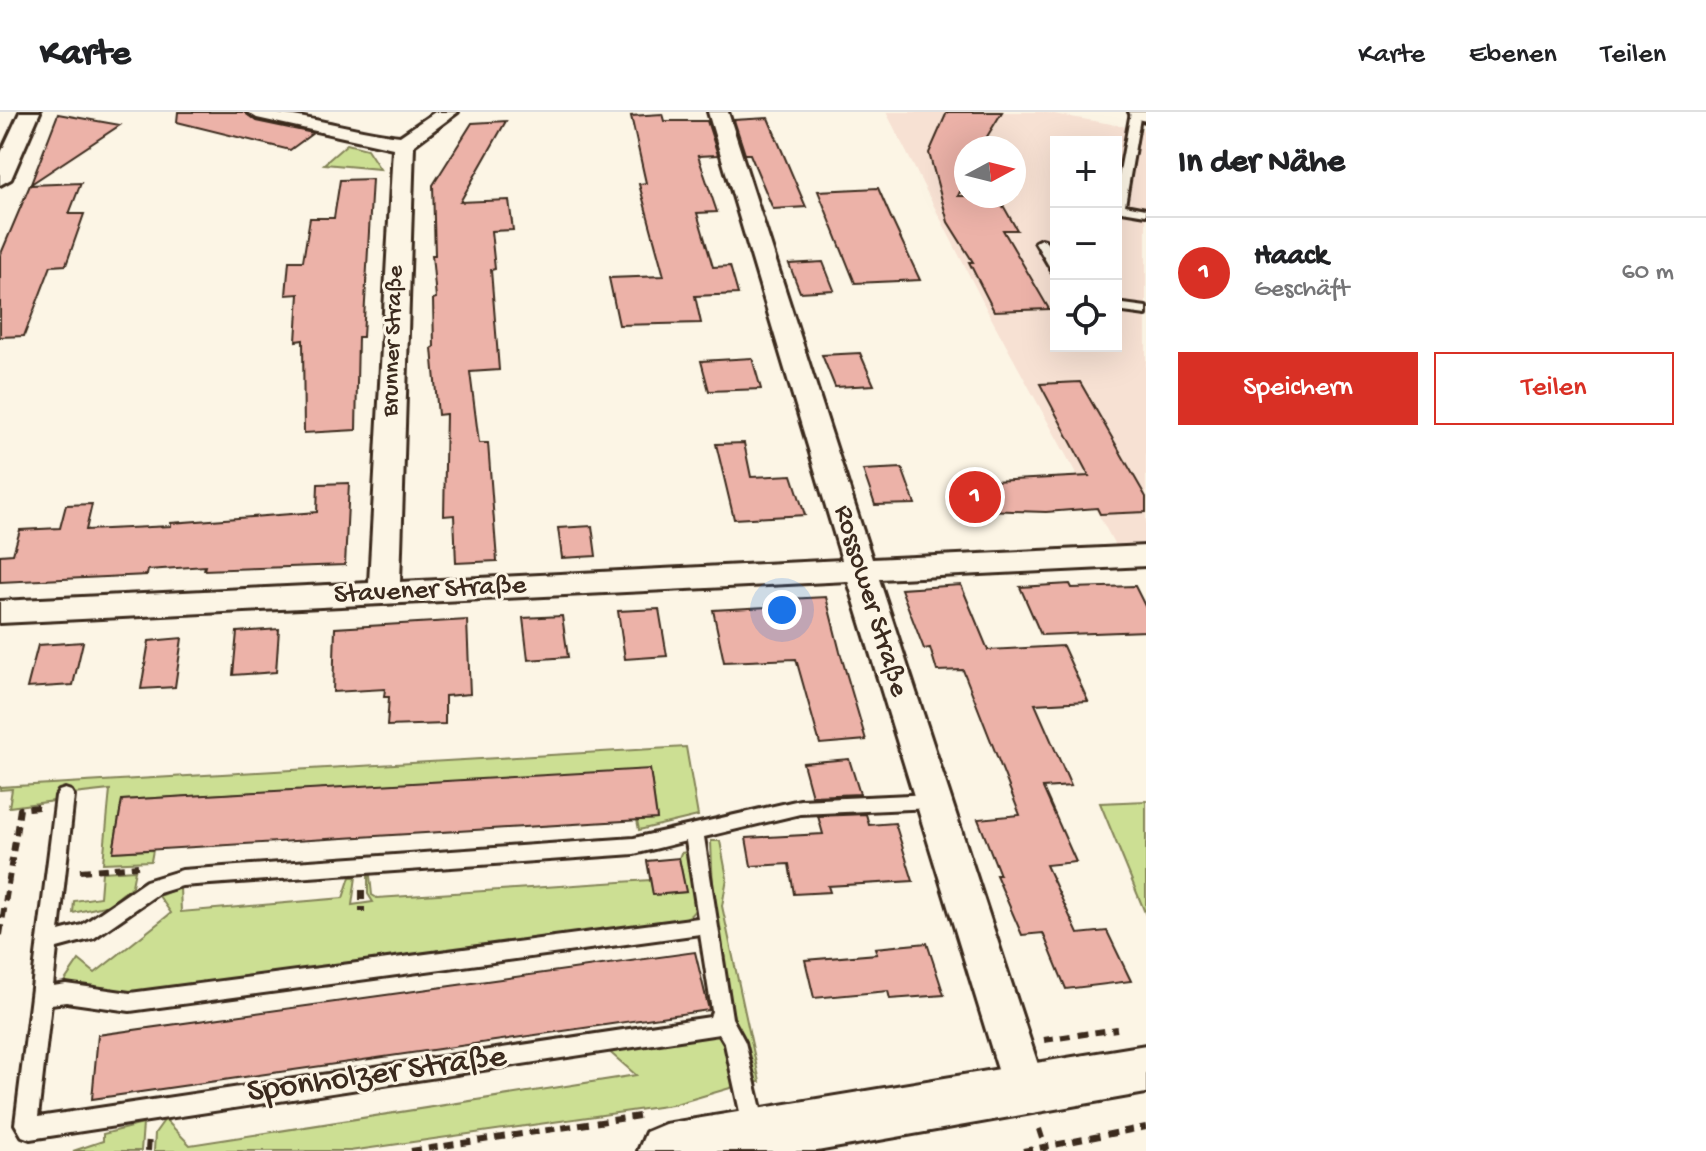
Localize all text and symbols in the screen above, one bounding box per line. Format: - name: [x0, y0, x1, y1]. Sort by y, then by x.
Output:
- text: Karte: [40, 33, 131, 77]
- text: Karte: [1358, 39, 1425, 72]
- text: Ebenen: [1469, 39, 1557, 72]
- text: Teilen: [1601, 39, 1666, 72]
- north arrow: [954, 136, 1026, 208]
- map controls: [1050, 136, 1122, 352]
- button: +: [1050, 136, 1122, 208]
- text: In der Nähe: [1178, 144, 1345, 184]
- button: −: [1050, 208, 1122, 280]
- text: Haack: [1254, 240, 1328, 275]
- text: 1: [1199, 258, 1209, 289]
- text: 60 m: [1621, 258, 1674, 289]
- street label: Brunner Straße: [377, 264, 411, 418]
- text: Geschäft: [1254, 275, 1349, 306]
- button: locate: [1050, 280, 1122, 352]
- button: Speichern: [1178, 352, 1418, 425]
- button: Teilen: [1434, 352, 1674, 425]
- pin: 1: [949, 467, 1001, 527]
- street label: Rossower Straße: [825, 501, 915, 701]
- street label: Stavener Straße: [333, 569, 527, 613]
- your location: [762, 590, 802, 630]
- street label: Sponholzer Straße: [245, 1038, 510, 1114]

